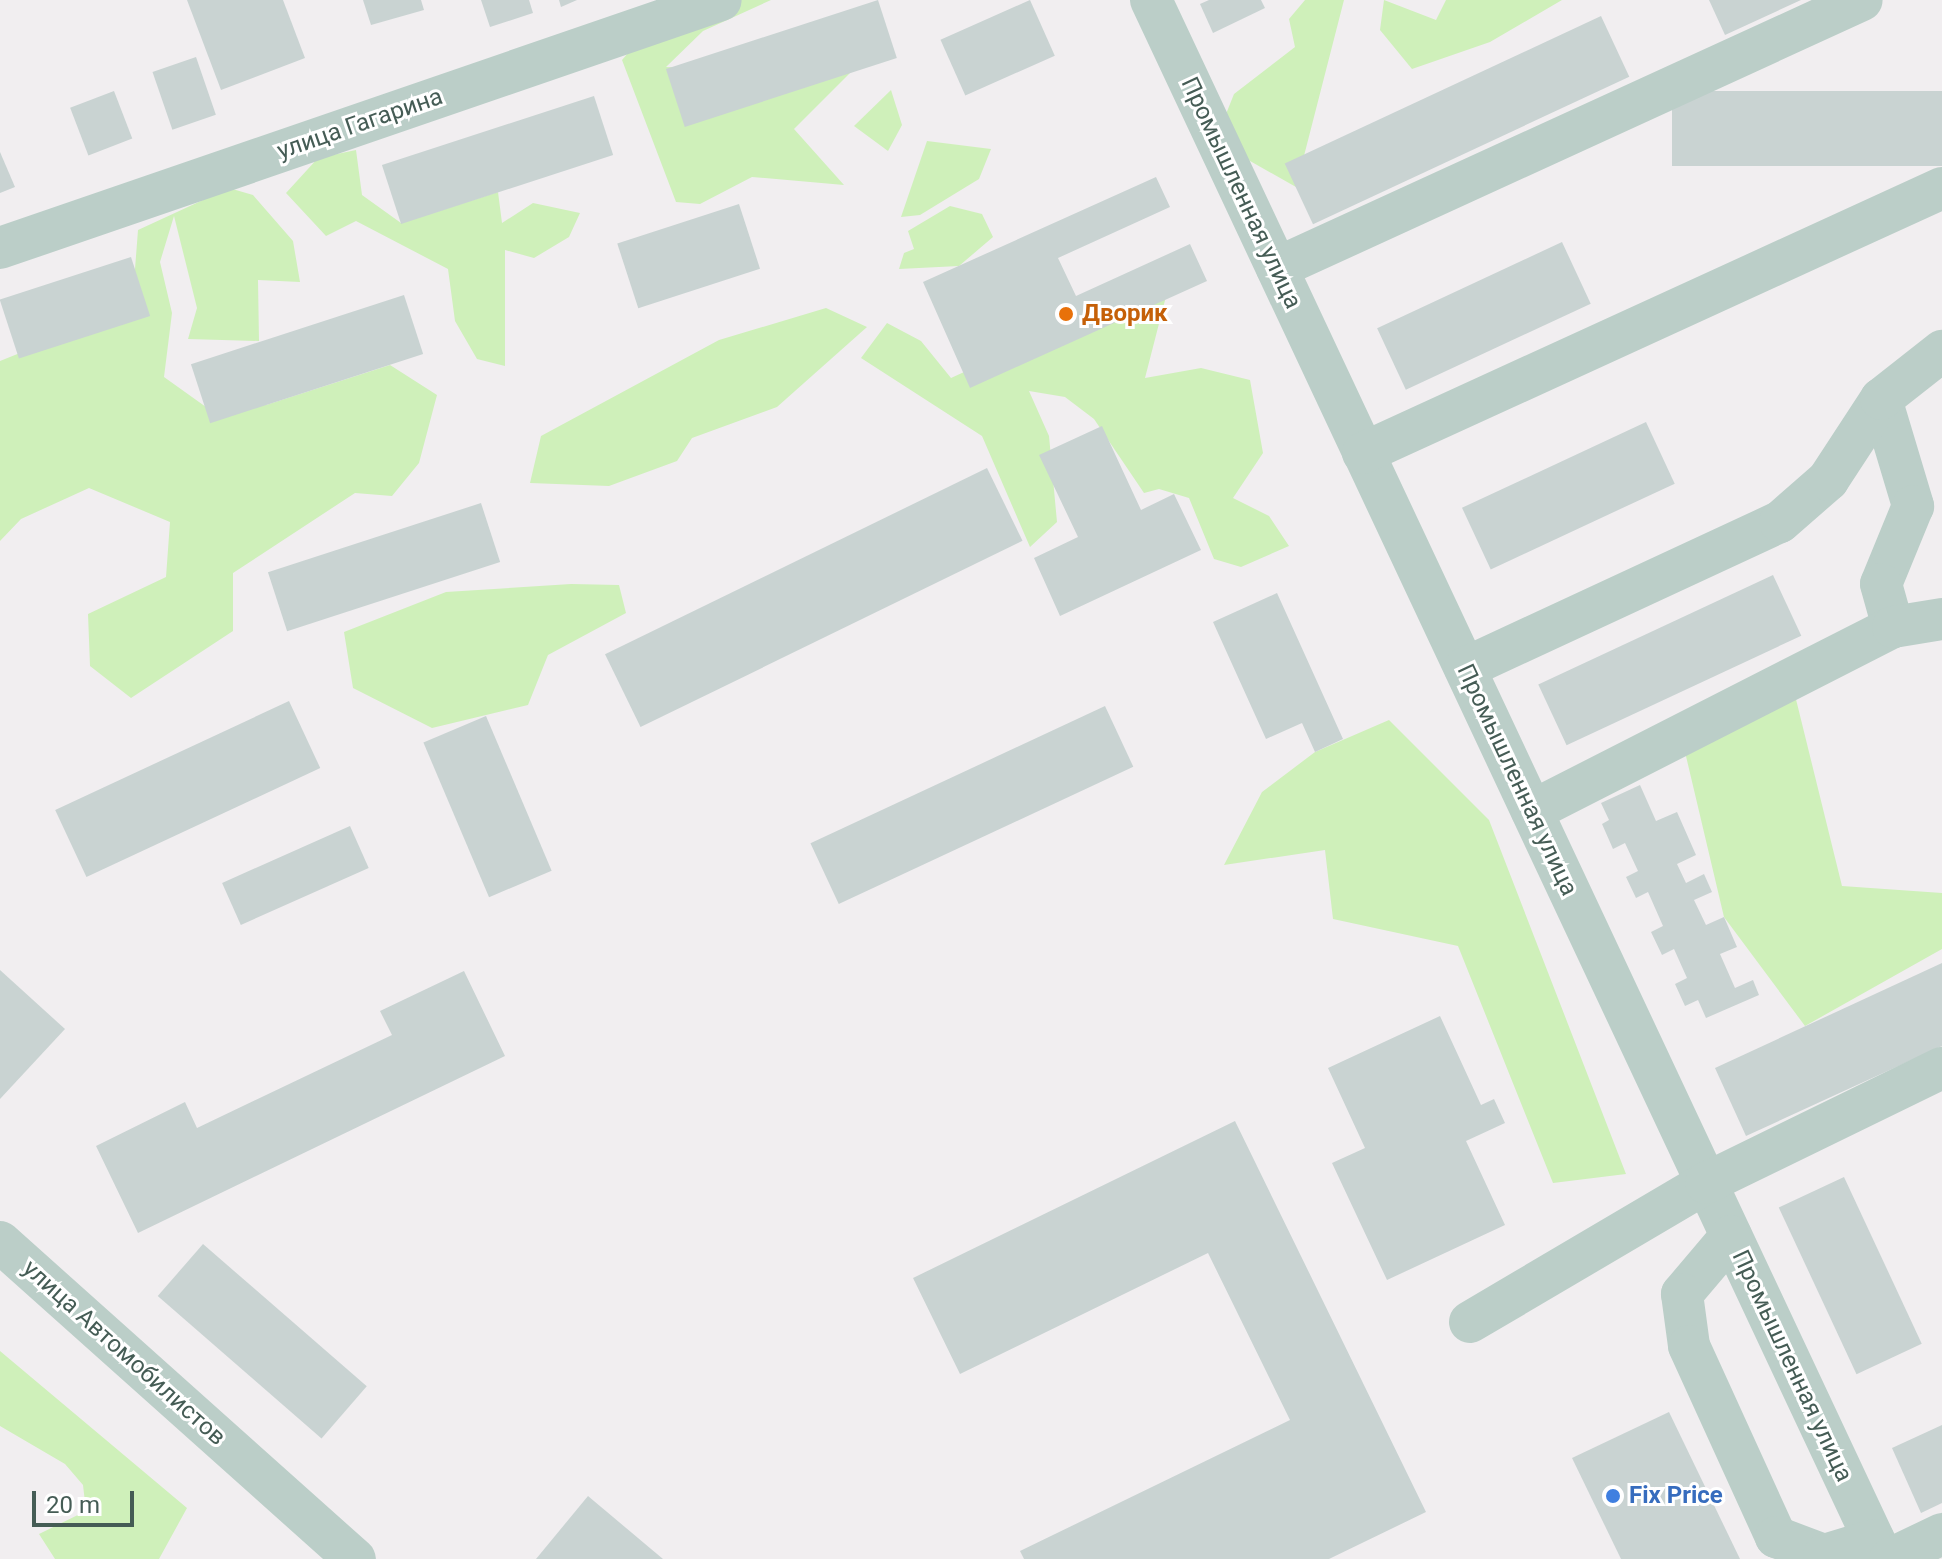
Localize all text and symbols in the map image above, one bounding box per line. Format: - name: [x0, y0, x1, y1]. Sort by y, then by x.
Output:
- street label: Промышленная улица: [1175, 73, 1307, 313]
- street label: улица Гагарина: [273, 82, 447, 166]
- place label: Дворик: [1082, 300, 1168, 328]
- marker: Дворик: [1057, 305, 1075, 323]
- street label: Промышленная улица: [1451, 660, 1583, 900]
- street label: Промышленная улица: [1726, 1246, 1858, 1486]
- street label: улица Автомобилистов: [17, 1254, 231, 1452]
- scale bar: [36, 1475, 138, 1525]
- place label: Fix Price: [1629, 1482, 1723, 1510]
- marker: Fix Price: [1604, 1487, 1622, 1505]
- text: 20 m: [46, 1491, 100, 1519]

